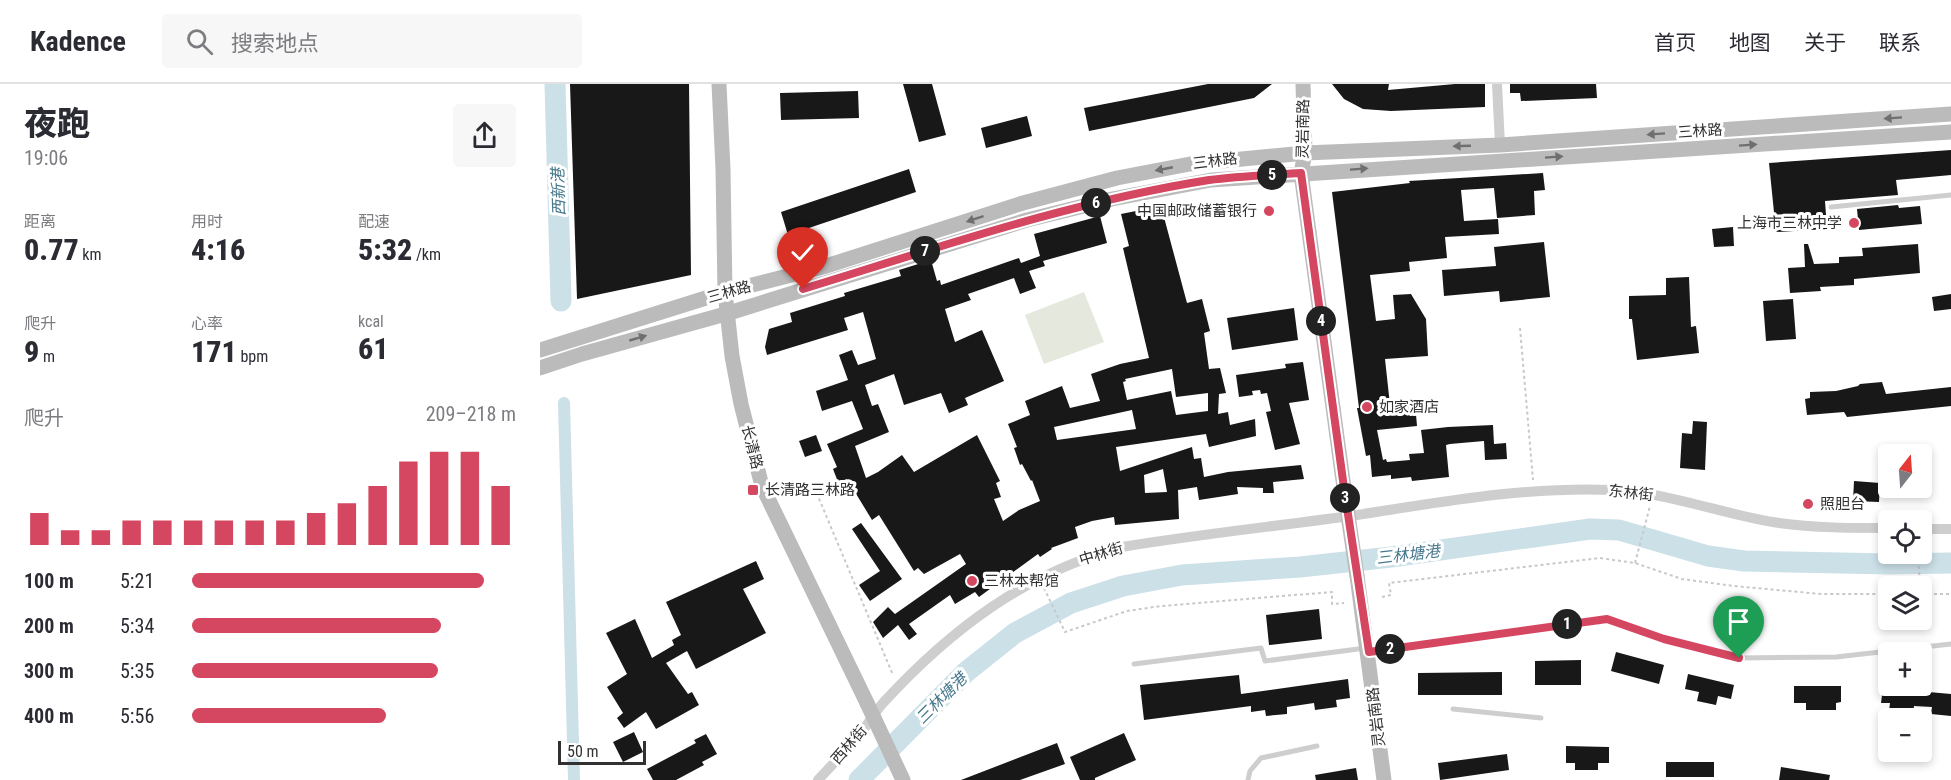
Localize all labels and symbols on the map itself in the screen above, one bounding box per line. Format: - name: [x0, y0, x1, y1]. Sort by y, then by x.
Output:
- street label: 灵岩南路: [1293, 99, 1313, 159]
- one-way arrow: [1883, 113, 1902, 122]
- street label: 三林路: [1677, 120, 1723, 142]
- one-way arrow: [1647, 129, 1666, 139]
- one-way arrow: [1739, 140, 1758, 150]
- one-way arrow: [1452, 142, 1471, 151]
- street label: 三林路: [1192, 149, 1238, 173]
- one-way arrow: [1544, 152, 1563, 162]
- pin: 5: [1257, 160, 1287, 190]
- one-way arrow: [1154, 165, 1173, 174]
- one-way arrow: [1349, 165, 1368, 174]
- water label: 西新港: [548, 166, 569, 216]
- pin: 6: [1081, 188, 1111, 218]
- place label: 中国邮政储蓄银行: [1137, 202, 1257, 220]
- marker: 中国邮政储蓄银行: [1262, 204, 1276, 218]
- one-way arrow: [966, 214, 984, 224]
- place label: 上海市三林中学: [1737, 214, 1842, 232]
- marker: 上海市三林中学: [1847, 216, 1861, 230]
- pin: [777, 227, 828, 289]
- pin: 7: [910, 236, 940, 266]
- street label: 三林路: [705, 277, 753, 307]
- pin: 4: [1306, 306, 1336, 336]
- one-way arrow: [629, 333, 647, 342]
- place label: 如家酒店: [1379, 398, 1439, 416]
- marker: 如家酒店: [1360, 400, 1374, 414]
- street label: 长清路: [738, 423, 766, 471]
- north arrow: [1878, 444, 1932, 498]
- place label: 长清路三林路: [765, 481, 855, 499]
- street label: 东林街: [1608, 482, 1654, 504]
- marker: 长清路三林路: [746, 483, 760, 497]
- pin: 3: [1330, 483, 1360, 513]
- place label: 照胆台: [1820, 495, 1865, 513]
- marker: 照胆台: [1801, 497, 1815, 511]
- street label: 中林街: [1077, 539, 1125, 569]
- water label: 三林塘港: [1375, 541, 1443, 568]
- place label: 三林本帮馆: [984, 572, 1059, 590]
- marker: 三林本帮馆: [965, 574, 979, 588]
- pin: [1713, 596, 1764, 658]
- pin: 1: [1552, 609, 1582, 639]
- pin: 2: [1375, 634, 1405, 664]
- water label: 三林塘港: [912, 668, 972, 728]
- street label: 灵岩南路: [1363, 686, 1389, 748]
- street label: 西林街: [827, 722, 871, 768]
- scale bar: [558, 738, 646, 766]

